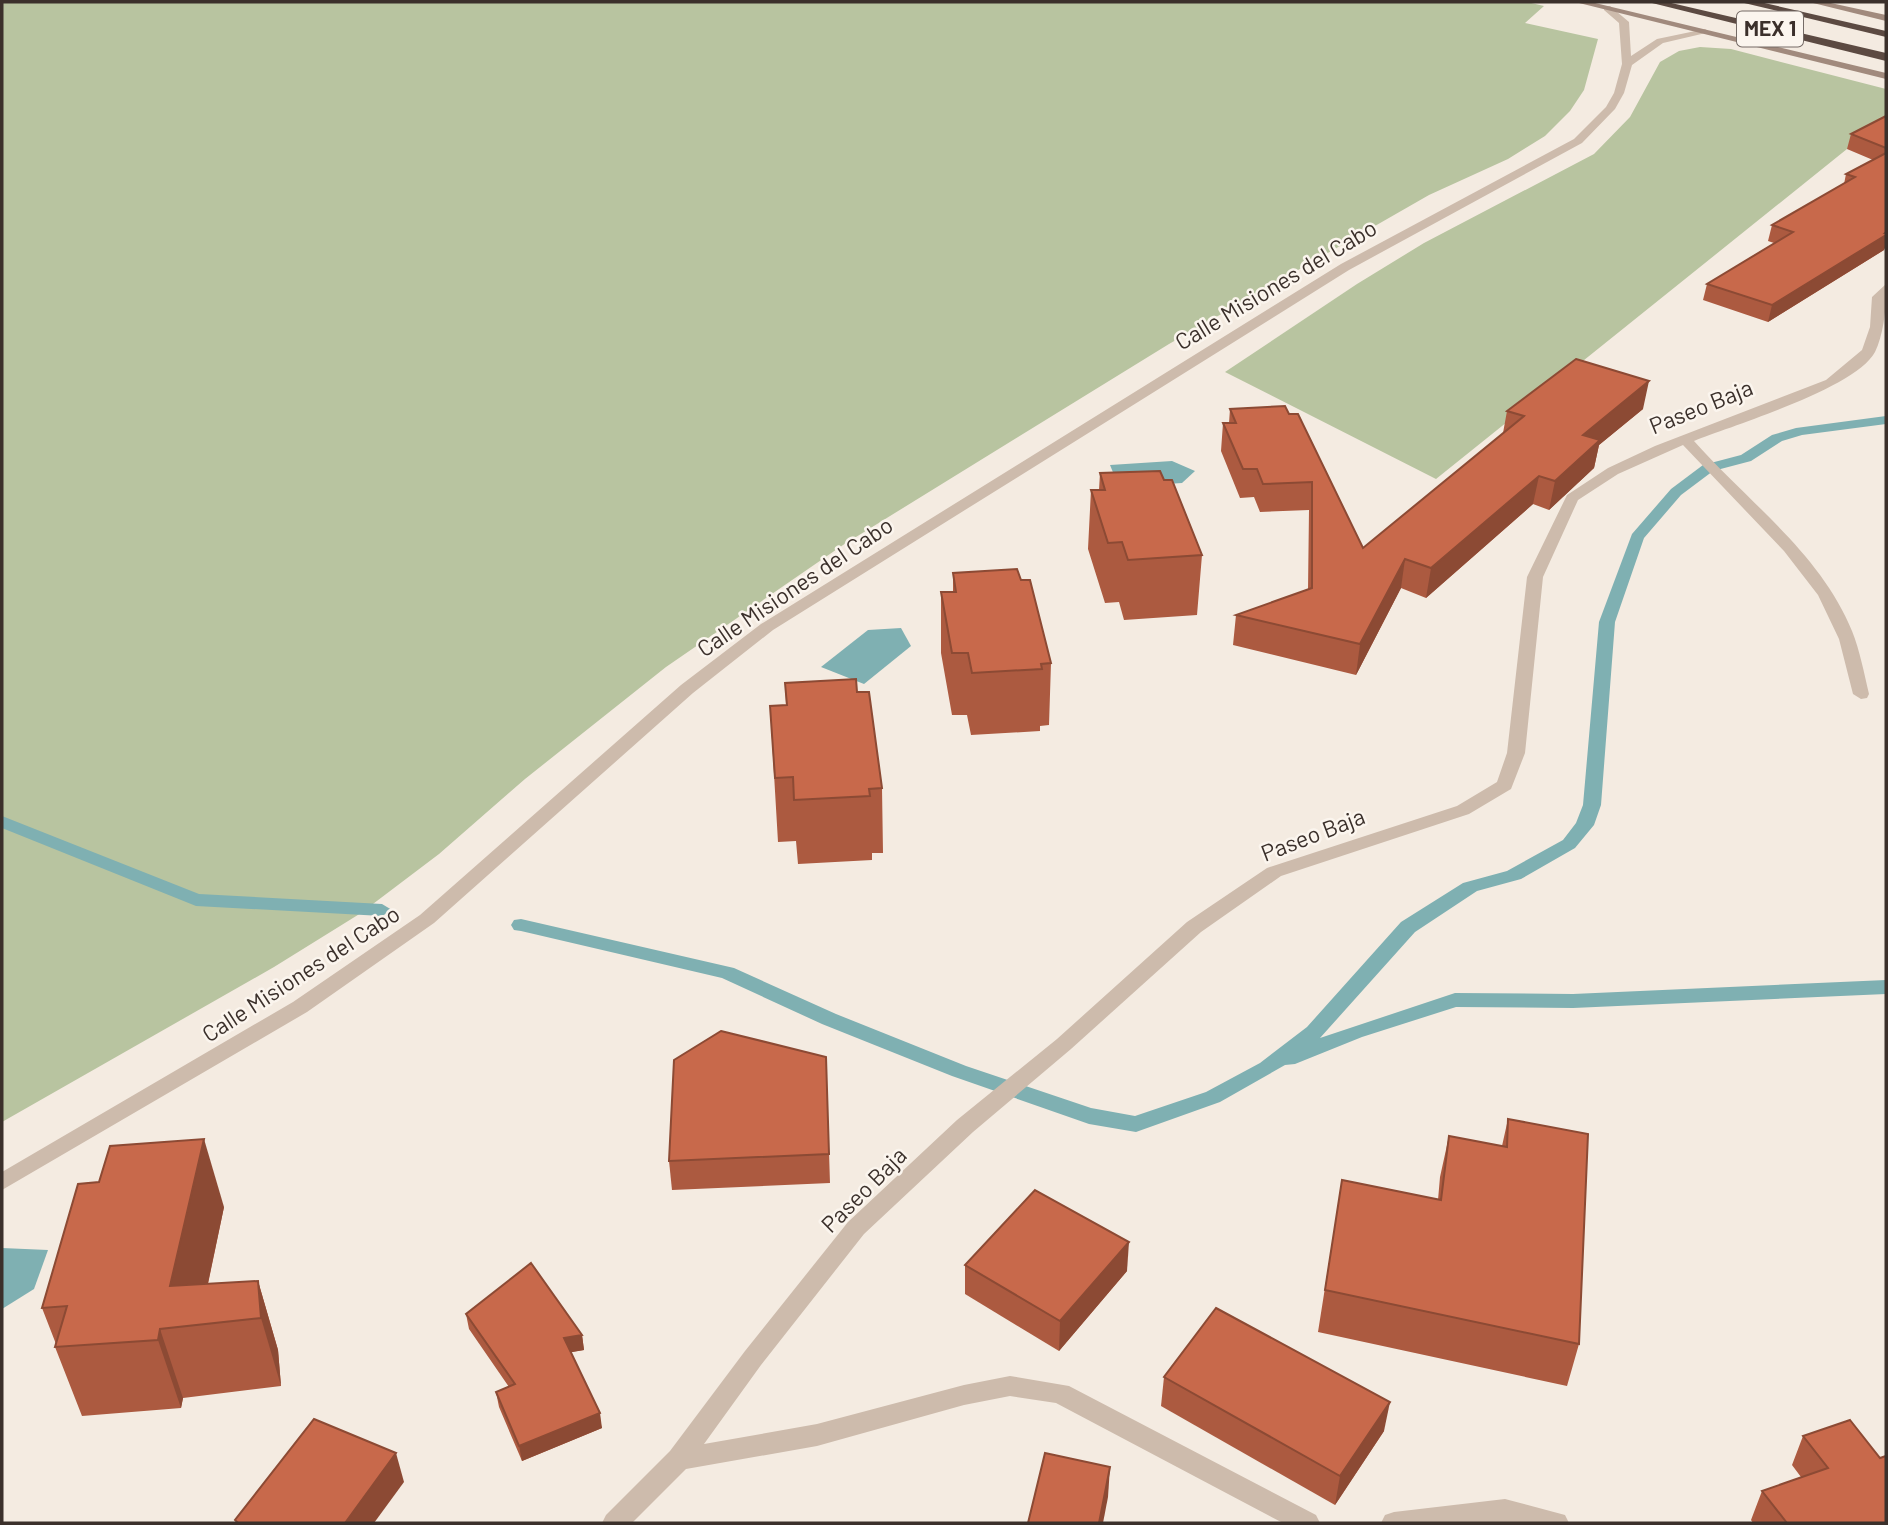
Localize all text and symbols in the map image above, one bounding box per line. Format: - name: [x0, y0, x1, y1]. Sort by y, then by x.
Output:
- road number: MEX 1: [1737, 12, 1803, 46]
- street label: Calle Misiones del Cabo: [1170, 213, 1381, 355]
- street label: Paseo Baja: [1645, 373, 1756, 440]
- street label: Calle Misiones del Cabo: [691, 510, 898, 662]
- street label: Paseo Baja: [1257, 801, 1369, 867]
- street label: Calle Misiones del Cabo: [196, 899, 404, 1048]
- street label: Paseo Baja: [815, 1141, 912, 1238]

